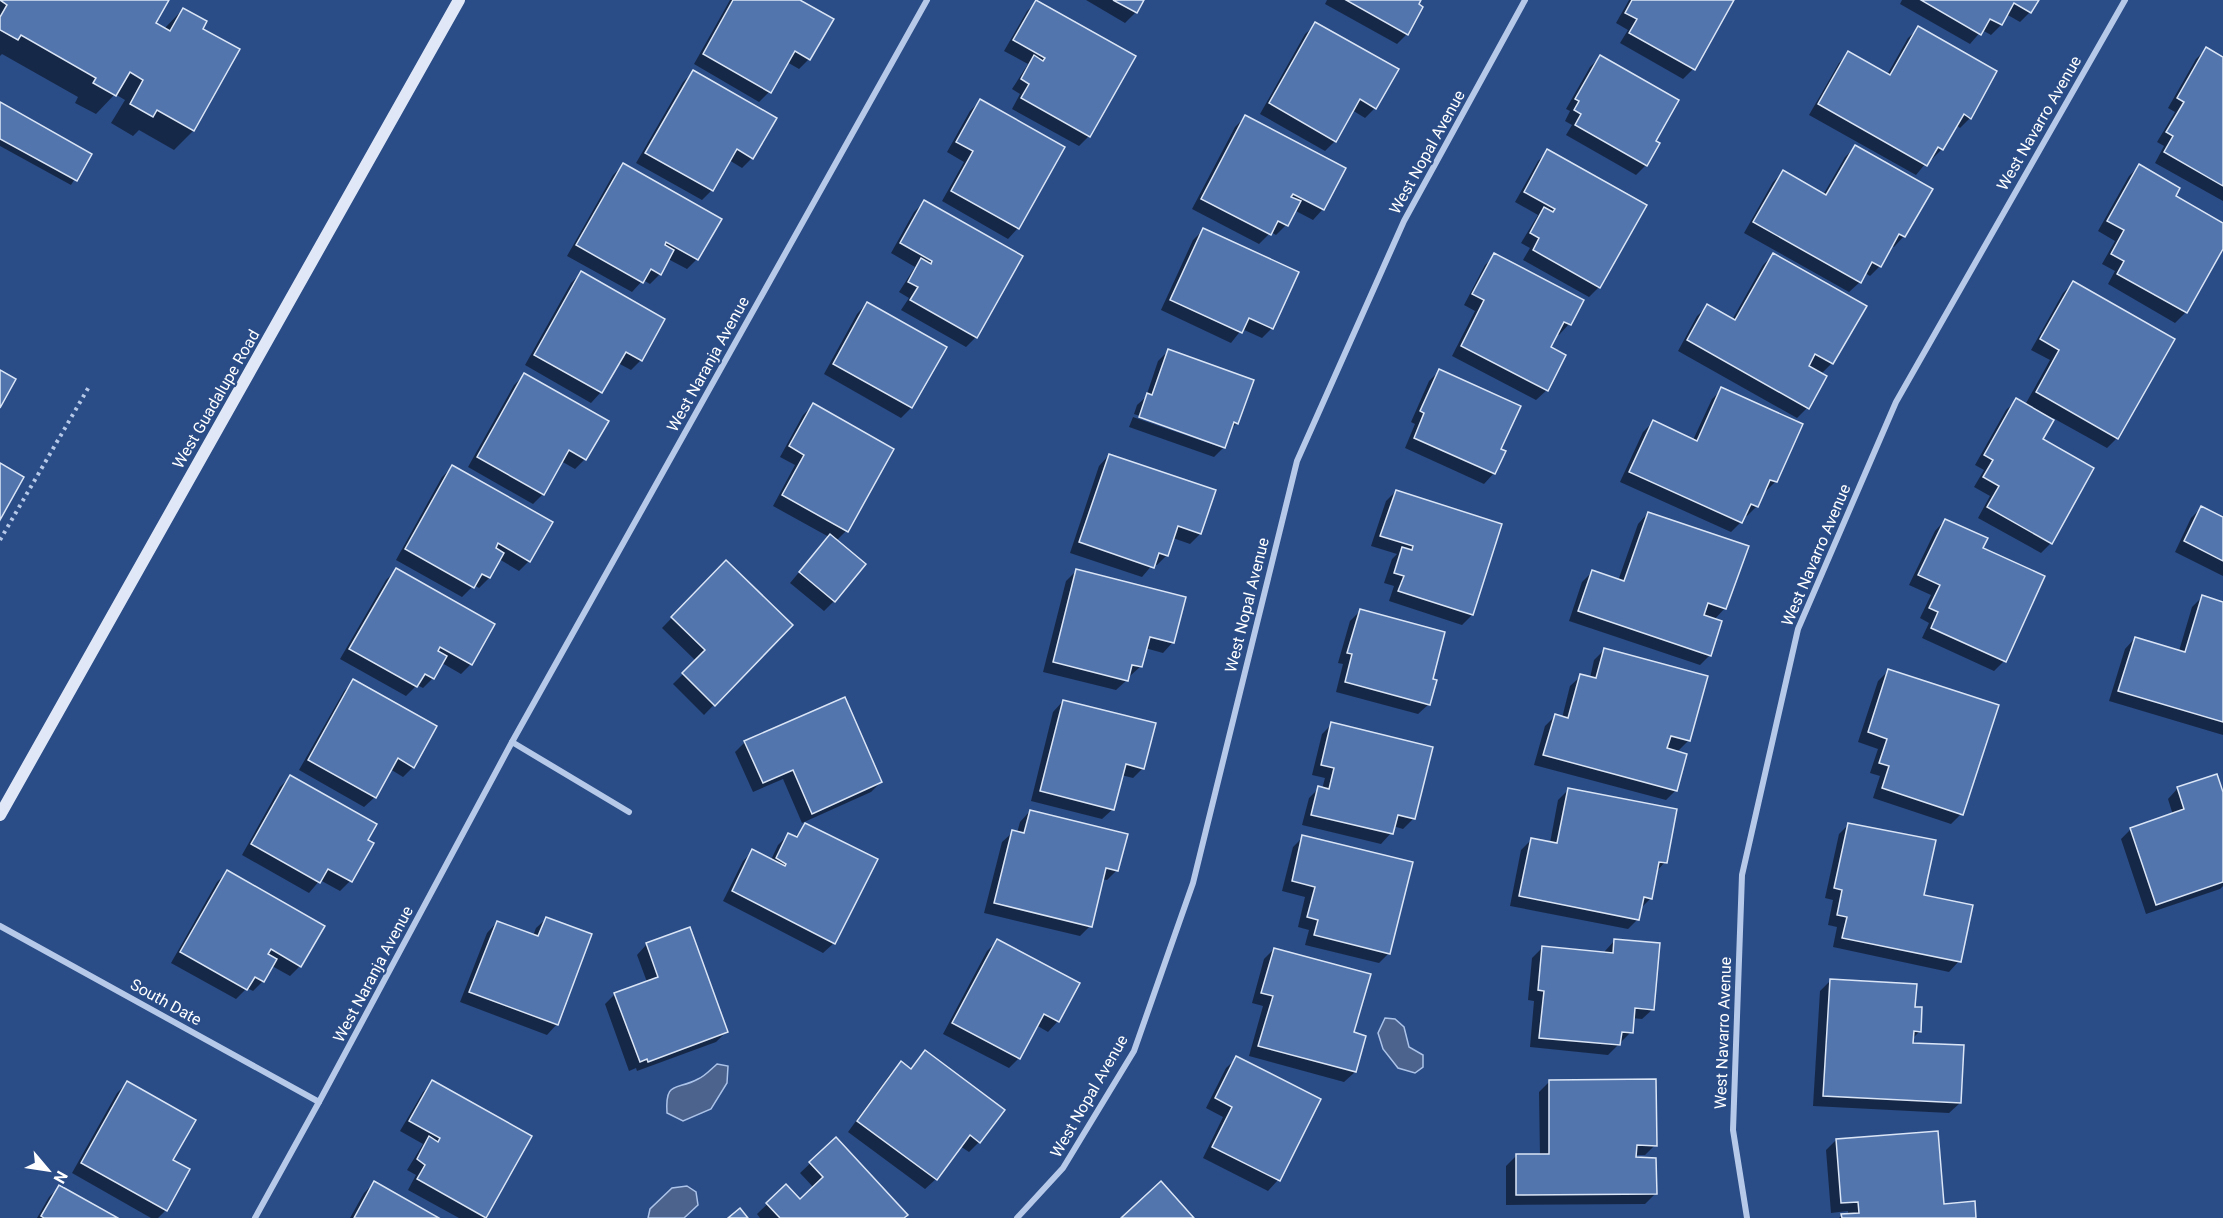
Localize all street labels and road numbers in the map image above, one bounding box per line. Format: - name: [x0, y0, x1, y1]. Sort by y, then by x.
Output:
- street label: West Navarro Avenue: [1993, 52, 2085, 194]
- street label: West Nopal Avenue: [1385, 87, 1469, 217]
- street label: West Naranja Avenue: [663, 293, 753, 435]
- street label: West Guadalupe Road: [169, 326, 263, 472]
- street label: West Navarro Avenue: [1777, 481, 1855, 629]
- street label: West Nopal Avenue: [1221, 536, 1273, 674]
- street label: West Naranja Avenue: [329, 903, 417, 1045]
- street label: West Navarro Avenue: [1711, 957, 1735, 1109]
- street label: South Date: [127, 975, 205, 1029]
- street label: West Nopal Avenue: [1046, 1031, 1132, 1161]

